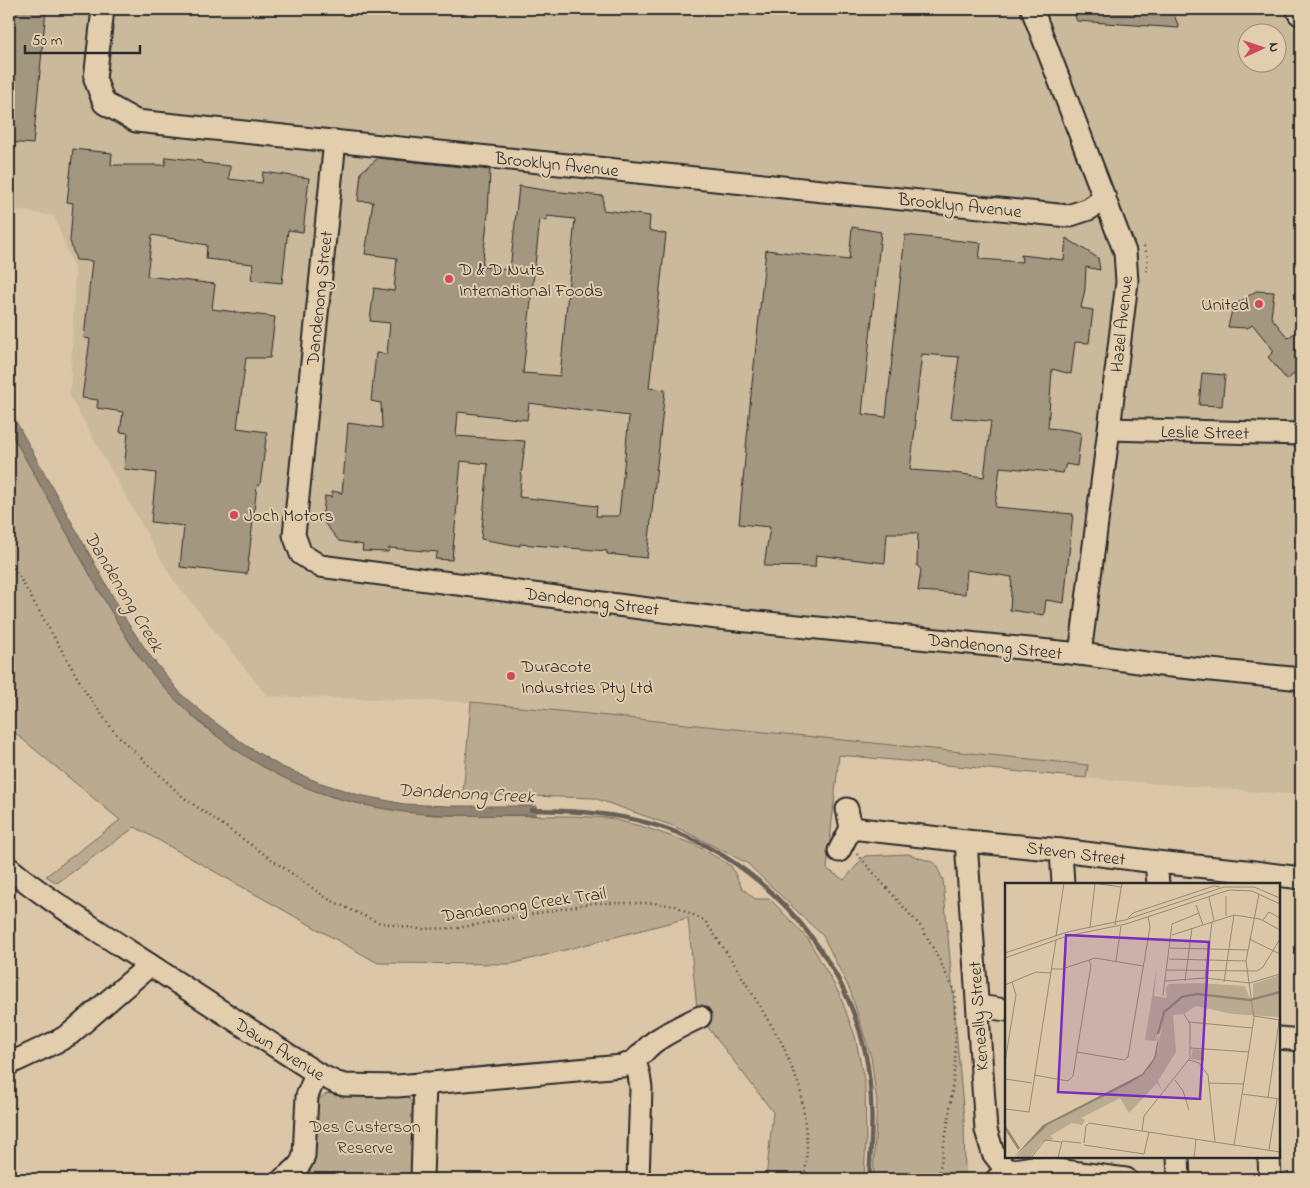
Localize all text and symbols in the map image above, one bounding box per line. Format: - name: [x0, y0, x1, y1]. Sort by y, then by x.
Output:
- scale bar: [25, 22, 140, 54]
- north arrow: [1238, 22, 1288, 72]
- text: 50 m: [32, 30, 63, 52]
- text: N: [1263, 42, 1284, 53]
- street label: Brooklyn Avenue: [493, 146, 621, 185]
- street label: Brooklyn Avenue: [896, 187, 1024, 226]
- street label: Dandenong Street: [301, 230, 342, 368]
- place label: D & D Nuts International Foods: [458, 258, 603, 305]
- marker: D & D Nuts International Foods: [443, 273, 455, 285]
- street label: Hazel Avenue: [1105, 274, 1141, 374]
- place label: United: [1201, 293, 1249, 319]
- marker: United: [1253, 298, 1265, 310]
- street label: Leslie Street: [1161, 420, 1249, 448]
- place label: Joch Motors: [244, 504, 334, 530]
- marker: Joch Motors: [228, 509, 240, 521]
- water label: Dandenong Creek: [75, 527, 170, 659]
- street label: Dandenong Street: [522, 582, 660, 625]
- street label: Dandenong Street: [925, 628, 1063, 669]
- place label: Duracote Industries Pty Ltd: [520, 655, 653, 702]
- marker: Duracote Industries Pty Ltd: [505, 670, 517, 682]
- water label: Dandenong Creek: [397, 777, 535, 813]
- street label: Steven Street: [1025, 836, 1127, 874]
- street label: Dandenong Creek Trail: [440, 882, 608, 932]
- inset map: [1005, 883, 1280, 1158]
- street label: Keneally Street: [963, 960, 997, 1071]
- street label: Dawn Avenue: [228, 1012, 330, 1089]
- park label: Des Custerson Reserve: [308, 1115, 421, 1162]

